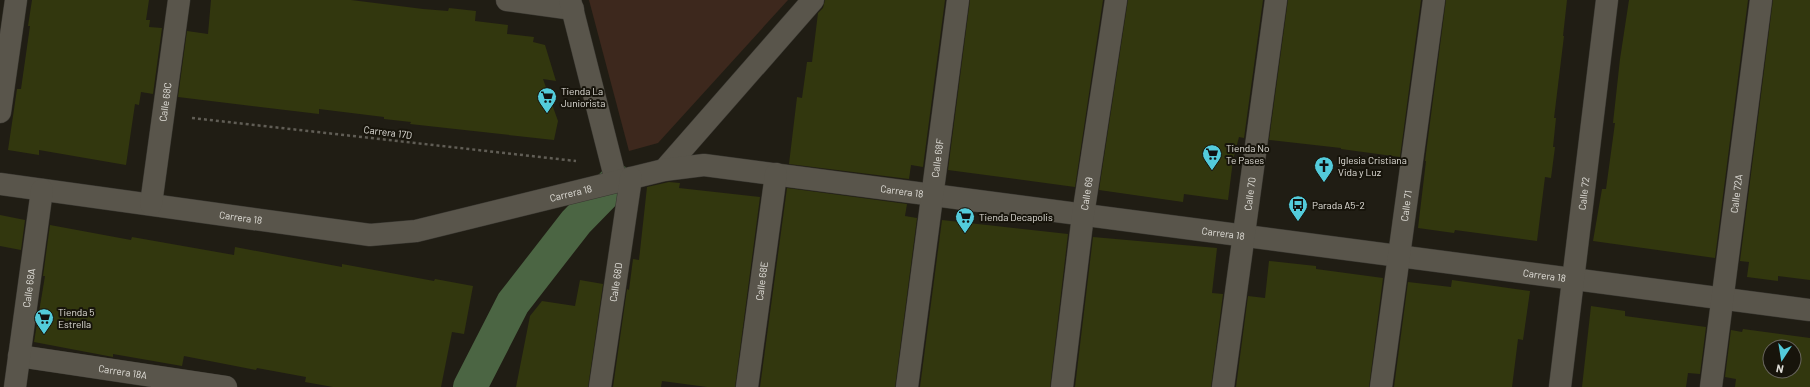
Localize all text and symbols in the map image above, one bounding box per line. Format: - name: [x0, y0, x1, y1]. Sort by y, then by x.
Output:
- street label: Calle 68C: [156, 82, 174, 122]
- place label: Tienda La Juniorista: [561, 85, 605, 109]
- supermarket icon: Tienda La Juniorista: [536, 86, 558, 114]
- street label: Carrera 17D: [363, 123, 413, 141]
- street label: Calle 68F: [929, 137, 946, 178]
- place label: Tienda No Te Pases: [1226, 142, 1270, 166]
- supermarket icon: Tienda No Te Pases: [1201, 143, 1223, 171]
- place label: Iglesia Cristiana Vida y Luz: [1338, 154, 1407, 178]
- church icon: Iglesia Cristiana Vida y Luz: [1313, 155, 1335, 183]
- street label: Calle 72A: [1728, 173, 1744, 214]
- street label: Calle 69: [1078, 176, 1095, 211]
- street label: Calle 70: [1241, 176, 1258, 211]
- street label: Calle 72: [1576, 176, 1591, 211]
- street label: Carrera 18: [548, 182, 593, 204]
- street label: Carrera 18: [880, 182, 924, 200]
- street label: Calle 71: [1398, 189, 1414, 222]
- bus stop icon: Parada A5-2: [1287, 194, 1309, 222]
- place label: Parada A5-2: [1312, 199, 1365, 211]
- supermarket icon: Tienda Decapolis: [954, 206, 976, 234]
- street label: Carrera 18: [219, 208, 263, 226]
- place label: Tienda Decapolis: [979, 211, 1053, 223]
- street label: Carrera 18: [1201, 224, 1245, 242]
- street label: Calle 68E: [753, 261, 770, 301]
- street label: Calle 68D: [607, 262, 624, 303]
- street label: Carrera 18: [1522, 266, 1567, 284]
- street label: Calle 68A: [20, 268, 37, 308]
- place label: Tienda 5 Estrella: [58, 306, 94, 330]
- supermarket icon: Tienda 5 Estrella: [33, 307, 55, 335]
- north arrow: [1762, 339, 1802, 379]
- street label: Carrera 18A: [98, 362, 148, 381]
- text: N: [1775, 362, 1785, 376]

